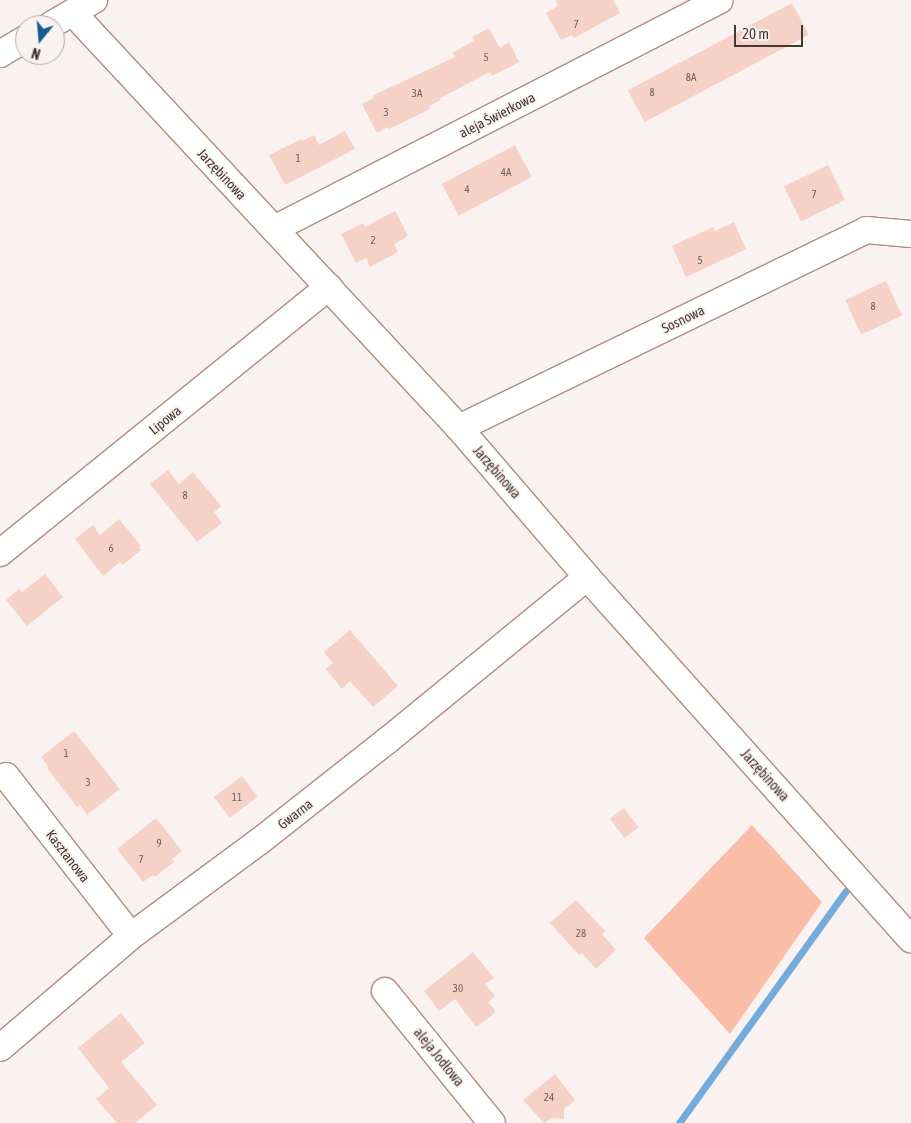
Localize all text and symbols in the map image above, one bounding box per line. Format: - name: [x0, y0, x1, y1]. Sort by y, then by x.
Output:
- north arrow: [15, 15, 65, 65]
- scale bar: [736, 15, 805, 47]
- house number: 7: [573, 17, 579, 31]
- text: 20 m: [742, 25, 769, 42]
- text: N: [30, 45, 42, 62]
- house number: 5: [483, 50, 489, 64]
- house number: 8A: [686, 70, 696, 84]
- house number: 8: [649, 85, 655, 99]
- house number: 3A: [412, 86, 422, 100]
- street label: aleja Świerkowa: [456, 89, 538, 141]
- house number: 3: [383, 105, 389, 119]
- street label: Jarzębinowa: [194, 145, 250, 203]
- house number: 1: [295, 151, 301, 165]
- house number: 4A: [501, 165, 511, 179]
- house number: 4: [464, 182, 470, 196]
- house number: 7: [811, 187, 817, 201]
- house number: 2: [370, 233, 376, 247]
- house number: 5: [697, 253, 703, 267]
- house number: 8: [870, 299, 876, 313]
- street label: Sosnowa: [659, 302, 707, 336]
- street label: Lipowa: [146, 402, 184, 438]
- street label: Jarzębinowa: [470, 442, 524, 502]
- house number: 8: [182, 488, 188, 502]
- house number: 6: [108, 541, 114, 555]
- house number: 1: [63, 746, 69, 760]
- street label: Jarzębinowa: [737, 746, 793, 804]
- house number: 3: [85, 775, 91, 789]
- house number: 11: [232, 790, 242, 804]
- street label: Gwarna: [274, 795, 316, 833]
- street label: Kasztanowa: [42, 827, 94, 885]
- house number: 9: [156, 836, 162, 850]
- house number: 7: [138, 852, 144, 866]
- house number: 28: [576, 926, 586, 940]
- house number: 30: [453, 981, 463, 995]
- street label: aleja Jodłowa: [410, 1024, 468, 1090]
- house number: 24: [544, 1090, 554, 1104]

